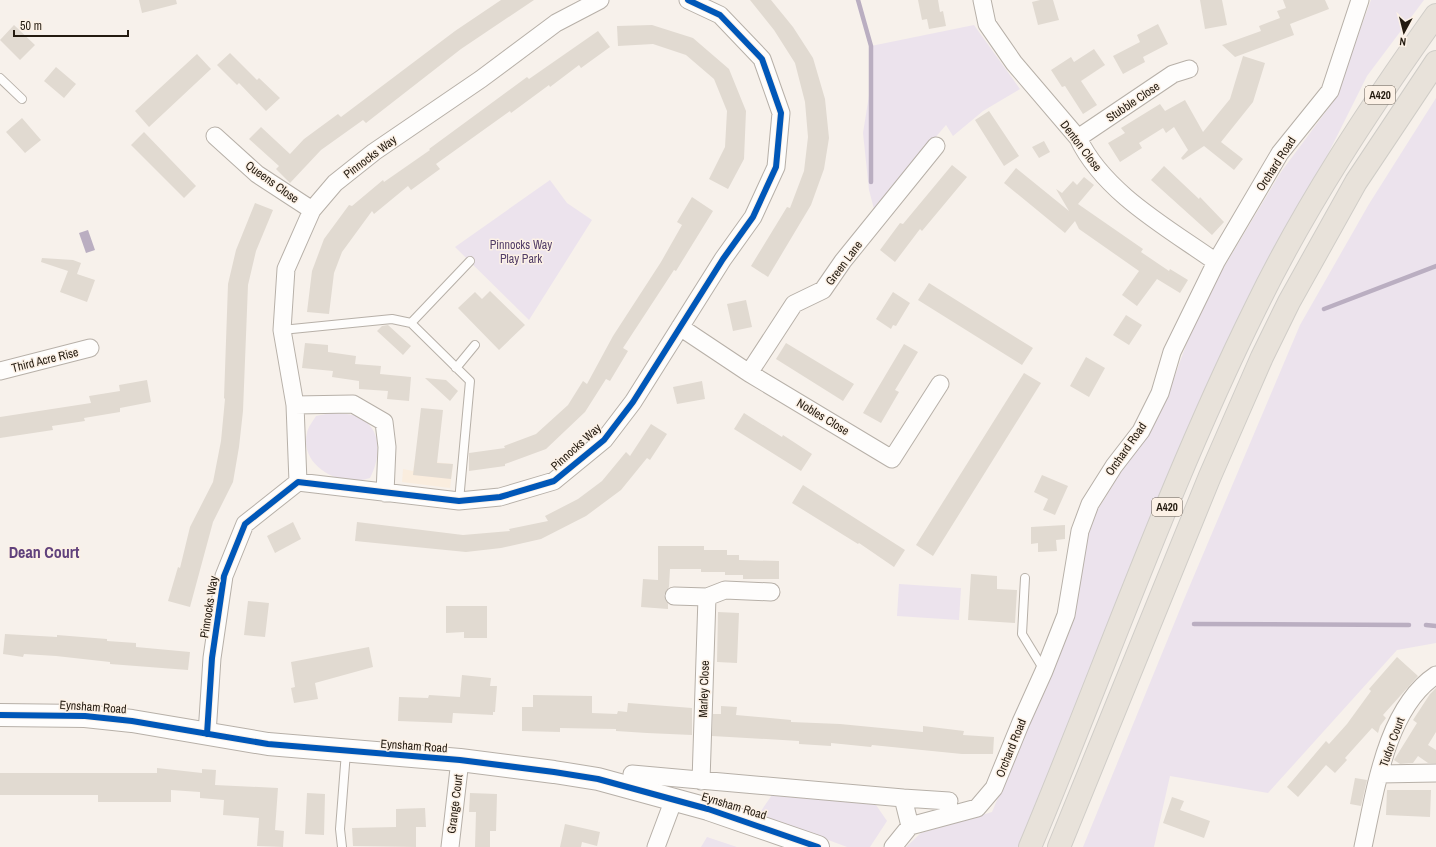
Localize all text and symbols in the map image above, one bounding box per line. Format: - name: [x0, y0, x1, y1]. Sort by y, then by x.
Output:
- scale bar: [14, 12, 128, 38]
- north arrow: [1384, 12, 1424, 52]
- text: 50 m: [20, 18, 42, 34]
- text: N: [1399, 35, 1407, 49]
- street label: Stubble Close: [1103, 78, 1163, 126]
- road number: A420: [1365, 86, 1395, 104]
- street label: Denton Close: [1057, 117, 1105, 175]
- street label: Pinnocks Way: [340, 132, 400, 182]
- street label: Orchard Road: [1252, 134, 1300, 194]
- street label: Queens Close: [242, 157, 302, 207]
- park label: Pinnocks Way Play Park: [490, 237, 552, 267]
- street label: Green Lane: [822, 237, 866, 289]
- street label: Third Acre Rise: [10, 344, 80, 376]
- street label: Nobles Close: [794, 395, 852, 439]
- street label: Orchard Road: [1102, 419, 1150, 479]
- street label: Pinnocks Way: [547, 420, 605, 474]
- road number: A420: [1152, 498, 1182, 516]
- district label: Dean Court: [9, 541, 80, 563]
- street label: Pinnocks Way: [196, 575, 222, 639]
- street label: Marley Close: [695, 660, 713, 718]
- street label: Eynsham Road: [59, 697, 127, 717]
- street label: Tudor Court: [1376, 715, 1408, 769]
- street label: Orchard Road: [992, 716, 1030, 780]
- street label: Eynsham Road: [380, 736, 448, 756]
- street label: Grange Court: [443, 773, 467, 835]
- street label: Eynsham Road: [699, 789, 769, 823]

